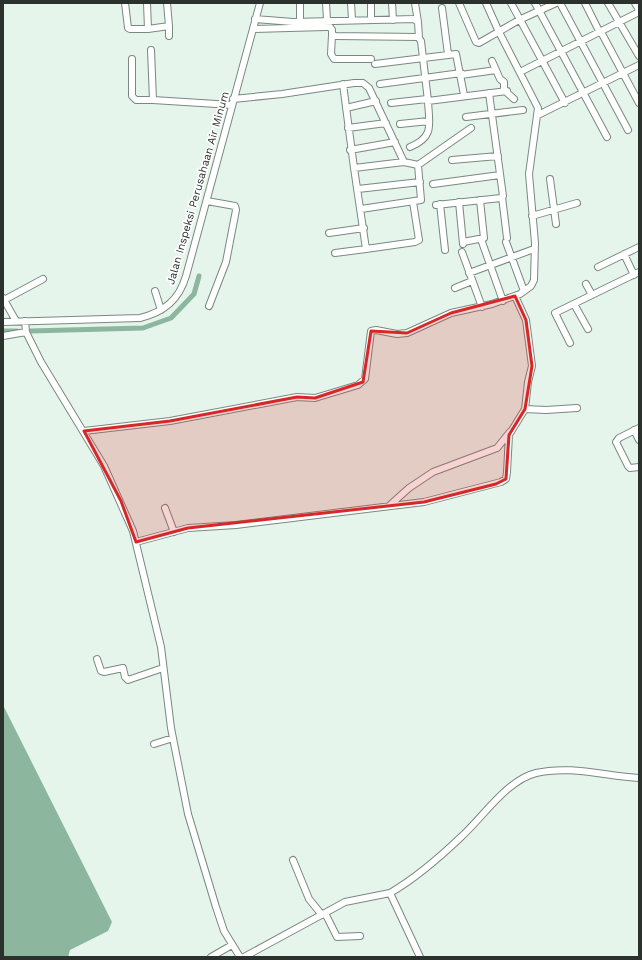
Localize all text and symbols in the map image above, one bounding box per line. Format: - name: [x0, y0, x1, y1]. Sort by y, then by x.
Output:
- street label: Jalan Inspeksi Perusahaan Air Minum: [164, 90, 232, 286]

